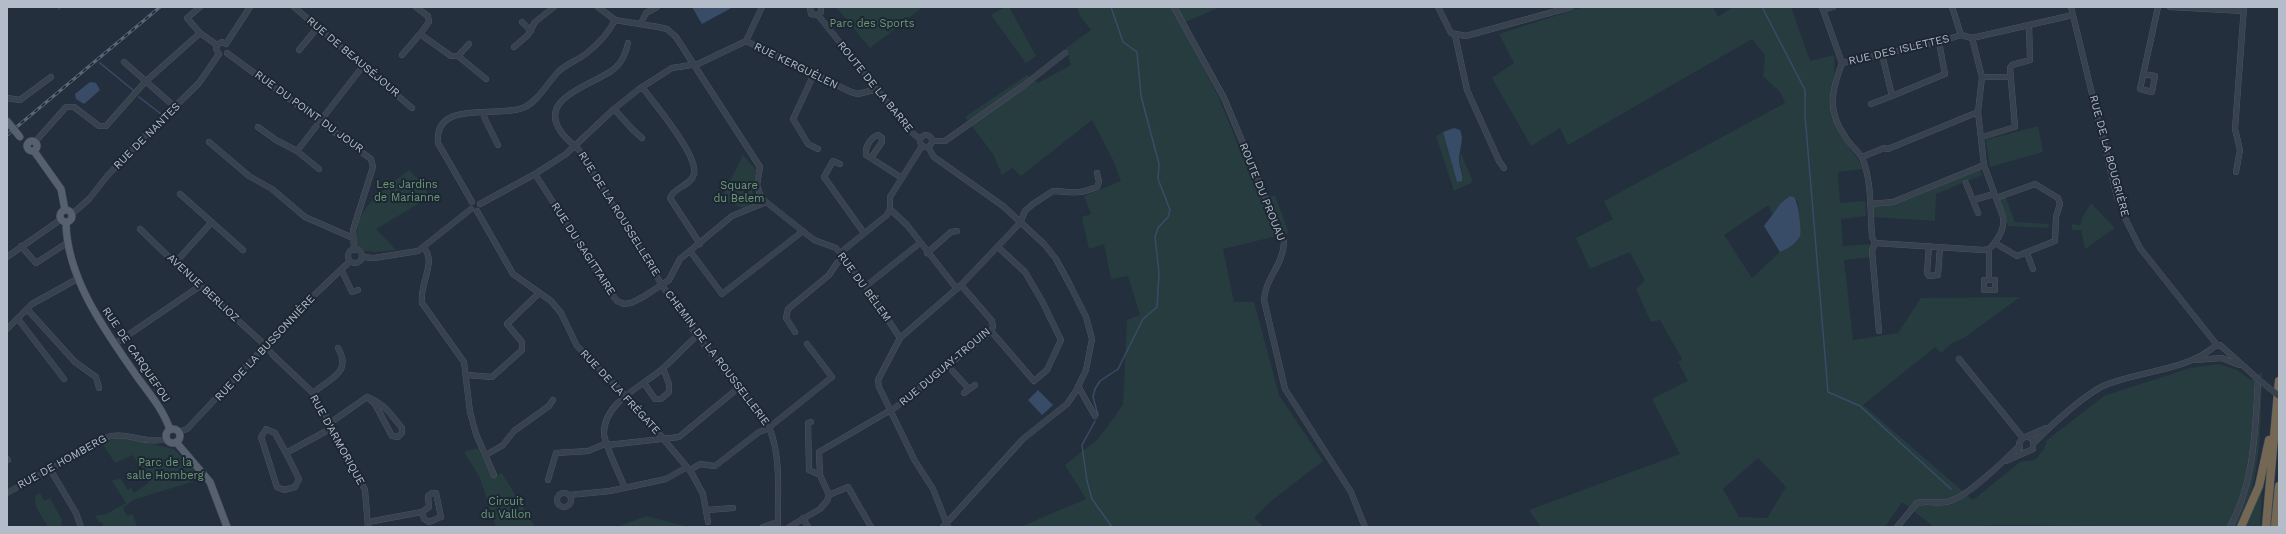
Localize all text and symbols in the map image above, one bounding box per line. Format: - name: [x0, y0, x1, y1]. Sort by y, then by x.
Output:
- street label: RUE DE BEAUSÉJOUR: [304, 14, 402, 100]
- park label: Parc des Sports: [829, 17, 915, 31]
- street label: RUE DES ISLETTES: [1847, 32, 1951, 68]
- street label: ROUTE DE LA BARRE: [834, 39, 916, 135]
- street label: RUE KERGUÉLEN: [752, 40, 840, 92]
- street label: RUE DU POINT DU JOUR: [252, 68, 366, 156]
- street label: RUE DE LA BOUGRIÈRE: [2086, 94, 2132, 218]
- street label: RUE DE NANTES: [111, 100, 183, 172]
- street label: ROUTE DU PROUAU: [1236, 141, 1288, 243]
- street label: RUE DE LA ROUSSELLERIE: [575, 149, 663, 279]
- park label: Les Jardins de Marianne: [374, 178, 440, 204]
- park label: Square du Belem: [713, 179, 765, 205]
- street label: RUE DU SAGITTAIRE: [548, 200, 618, 298]
- street label: RUE DU BÉLEM: [834, 250, 894, 324]
- street label: AVENUE BERLIOZ: [164, 251, 242, 325]
- street label: CHEMIN DE LA ROUSSELLERIE: [662, 288, 772, 428]
- street label: RUE DE LA BUSSONNIÈRE: [212, 292, 318, 404]
- street label: RUE DE CARQUEFOU: [99, 305, 173, 405]
- street label: RUE DUGUAY-TROUIN: [897, 325, 993, 409]
- street label: RUE DE LA FRÉGATE: [577, 347, 663, 437]
- street label: RUE D'ARMORIQUE: [307, 393, 367, 487]
- street label: RUE DE HOMBERG: [15, 432, 109, 492]
- park label: Parc de la salle Homberg: [126, 456, 204, 482]
- park label: Circuit du Vallon: [481, 495, 531, 521]

